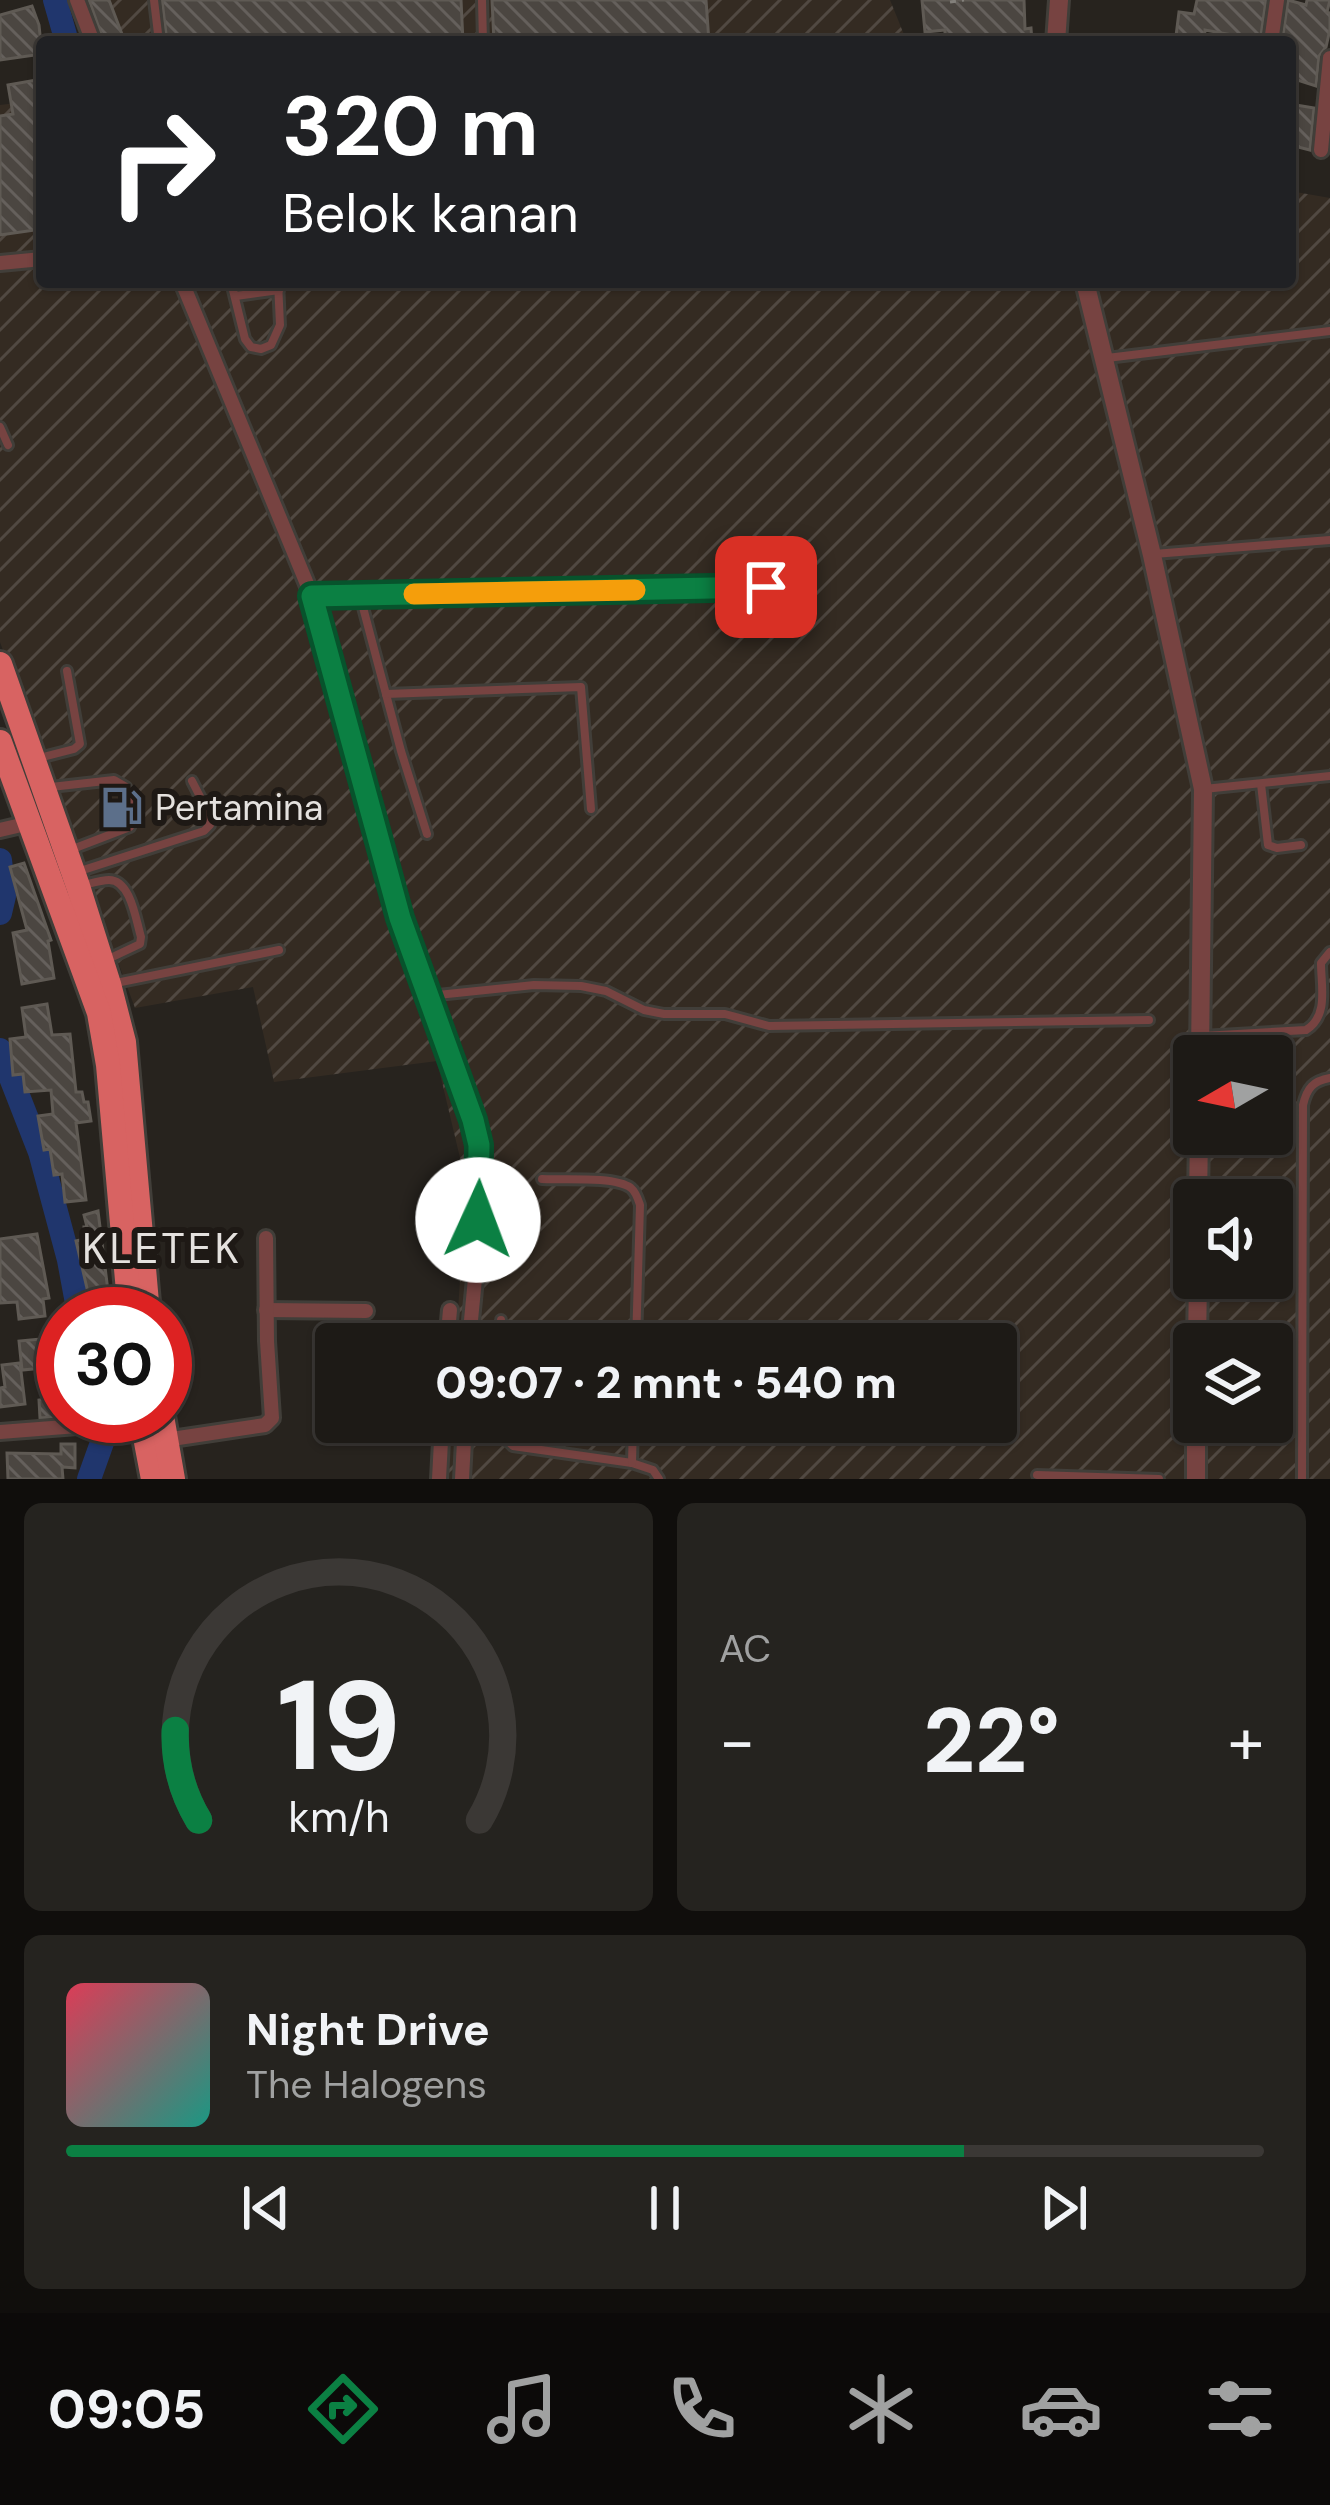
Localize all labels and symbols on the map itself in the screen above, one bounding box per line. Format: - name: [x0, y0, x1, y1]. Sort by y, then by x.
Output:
- pin: [715, 536, 817, 638]
- fuel station icon: Pertamina: [98, 784, 144, 830]
- place label: Pertamina: [155, 784, 323, 831]
- north arrow: [1173, 1035, 1293, 1155]
- position arrow: [415, 1157, 541, 1283]
- district label: KLETEK: [82, 1221, 242, 1276]
- speed limit sign: 30: [36, 1287, 192, 1443]

